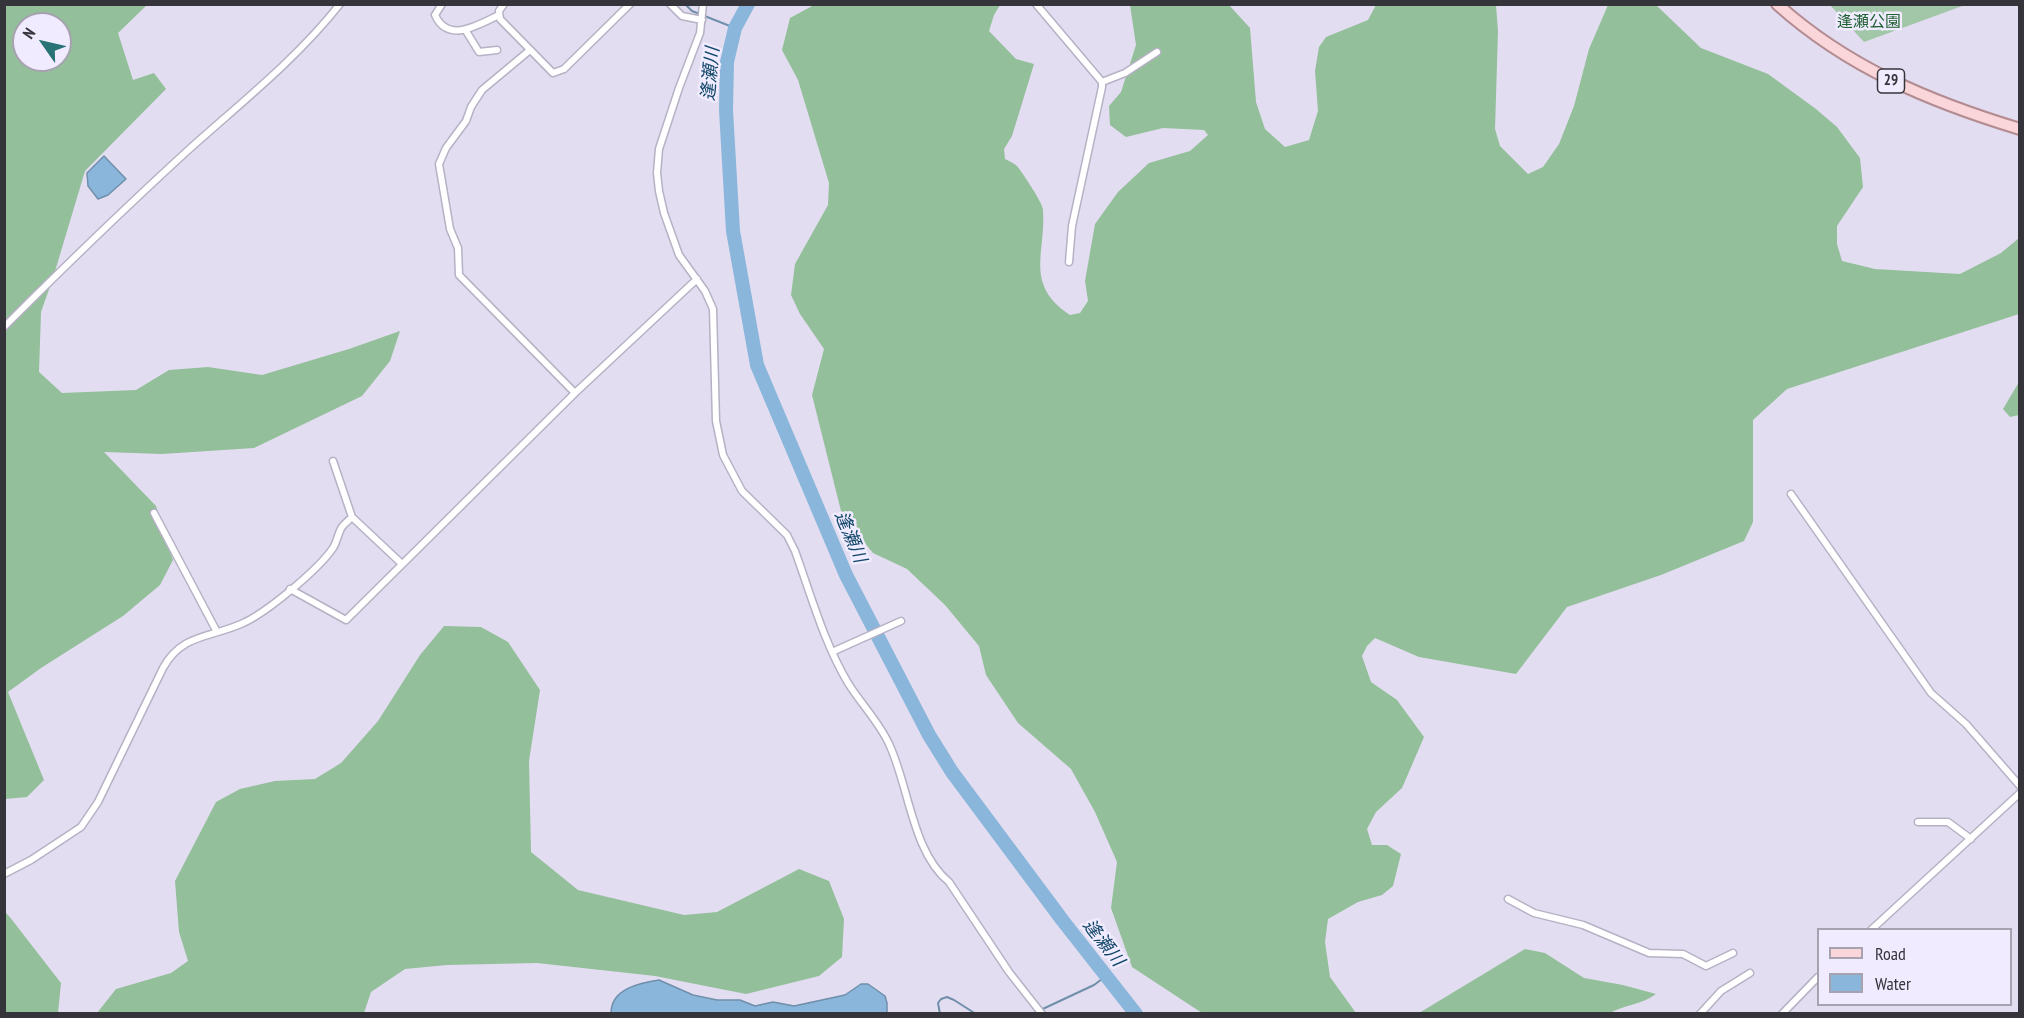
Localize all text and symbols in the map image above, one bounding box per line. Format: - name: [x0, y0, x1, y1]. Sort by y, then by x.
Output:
- north arrow: [12, 12, 72, 72]
- park label: 逢瀬公園: [1837, 12, 1901, 32]
- text: N: [18, 24, 39, 42]
- water label: 逢瀬川: [698, 46, 724, 102]
- road number: 29: [1878, 69, 1904, 93]
- water label: 逢瀬川: [830, 508, 870, 566]
- water label: 逢瀬川: [1078, 915, 1128, 971]
- legend: [1817, 928, 2012, 1006]
- text: Road: [1875, 942, 1906, 965]
- text: Water: [1875, 972, 1911, 995]

